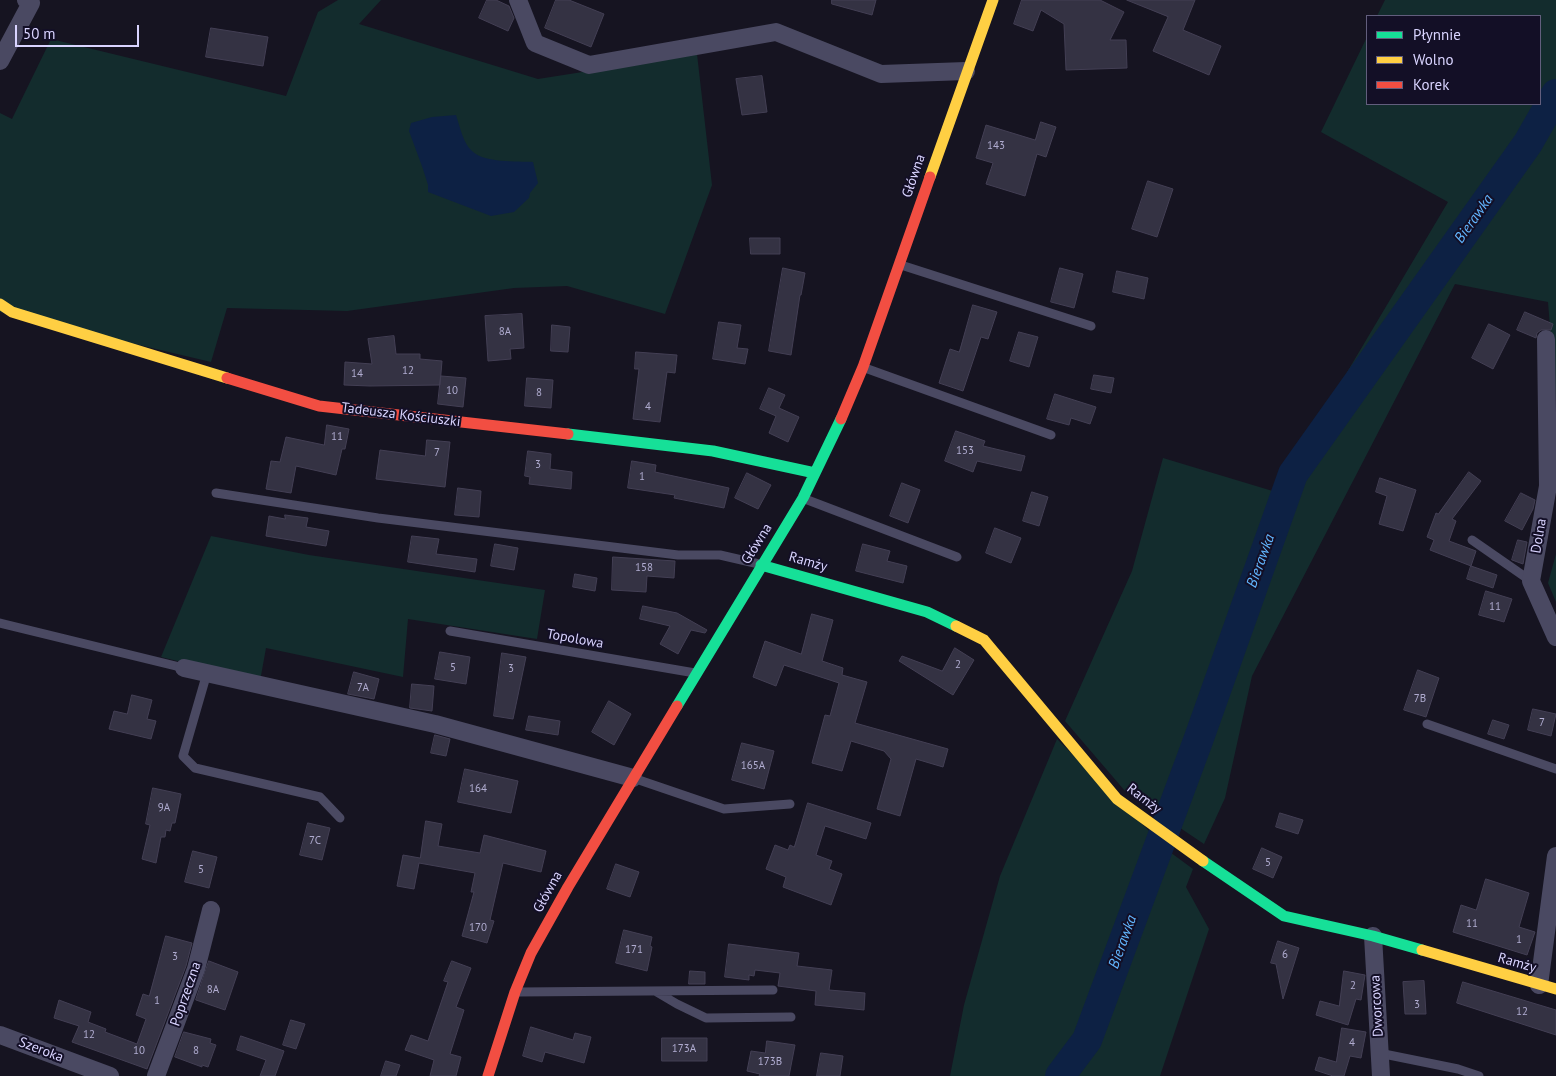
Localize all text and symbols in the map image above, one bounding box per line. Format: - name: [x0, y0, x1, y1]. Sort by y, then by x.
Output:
- scale bar: [18, 15, 141, 47]
- legend: [1366, 15, 1541, 105]
- text: 50 m: [23, 24, 56, 43]
- text: Płynnie: [1413, 25, 1461, 44]
- text: Wolno: [1413, 50, 1453, 69]
- text: Korek: [1413, 75, 1449, 94]
- house number: 143: [987, 139, 1005, 153]
- street label: Główna: [899, 152, 929, 200]
- water label: Bierawka: [1451, 191, 1497, 247]
- house number: 8A: [499, 325, 511, 339]
- house number: 12: [402, 364, 414, 378]
- house number: 14: [351, 367, 363, 381]
- house number: 10: [446, 384, 458, 398]
- house number: 8: [536, 386, 542, 400]
- street label: Tadeusza Kościuszki: [341, 399, 461, 431]
- house number: 4: [645, 400, 651, 414]
- house number: 11: [331, 430, 343, 444]
- house number: 153: [956, 444, 974, 458]
- house number: 7: [434, 446, 440, 460]
- house number: 3: [535, 458, 541, 472]
- house number: 1: [639, 470, 645, 484]
- street label: Dolna: [1528, 517, 1550, 555]
- street label: Główna: [738, 521, 776, 567]
- water label: Bierawka: [1243, 532, 1279, 590]
- street label: Ramży: [787, 549, 829, 575]
- house number: 158: [635, 561, 653, 575]
- house number: 11: [1489, 600, 1501, 614]
- street label: Topolowa: [545, 626, 605, 652]
- house number: 2: [955, 658, 961, 672]
- house number: 5: [450, 661, 456, 675]
- house number: 3: [508, 662, 514, 676]
- house number: 7A: [357, 681, 369, 695]
- house number: 7B: [1414, 692, 1426, 706]
- house number: 7: [1539, 716, 1545, 730]
- house number: 165A: [741, 759, 765, 773]
- street label: Ramży: [1123, 780, 1165, 818]
- house number: 164: [469, 782, 487, 796]
- house number: 9A: [158, 801, 170, 815]
- house number: 7C: [309, 834, 321, 848]
- house number: 5: [1265, 856, 1271, 870]
- house number: 5: [198, 863, 204, 877]
- street label: Główna: [530, 868, 566, 916]
- water label: Bierawka: [1105, 913, 1141, 971]
- house number: 11: [1466, 917, 1478, 931]
- house number: 170: [469, 921, 487, 935]
- house number: 1: [1516, 933, 1522, 947]
- house number: 171: [625, 943, 643, 957]
- house number: 6: [1282, 948, 1288, 962]
- house number: 3: [172, 950, 178, 964]
- street label: Ramży: [1496, 950, 1538, 976]
- street label: Poprzeczna: [167, 960, 205, 1028]
- street label: Dworcowa: [1367, 975, 1387, 1037]
- house number: 2: [1350, 979, 1356, 993]
- house number: 8A: [207, 983, 219, 997]
- house number: 1: [154, 994, 160, 1008]
- house number: 3: [1414, 998, 1420, 1012]
- house number: 12: [1516, 1005, 1528, 1019]
- house number: 12: [83, 1028, 95, 1042]
- street label: Szeroka: [16, 1034, 66, 1066]
- house number: 4: [1349, 1036, 1355, 1050]
- house number: 173A: [672, 1042, 696, 1056]
- house number: 10: [133, 1044, 145, 1058]
- house number: 8: [193, 1044, 199, 1058]
- house number: 173B: [758, 1055, 782, 1069]

